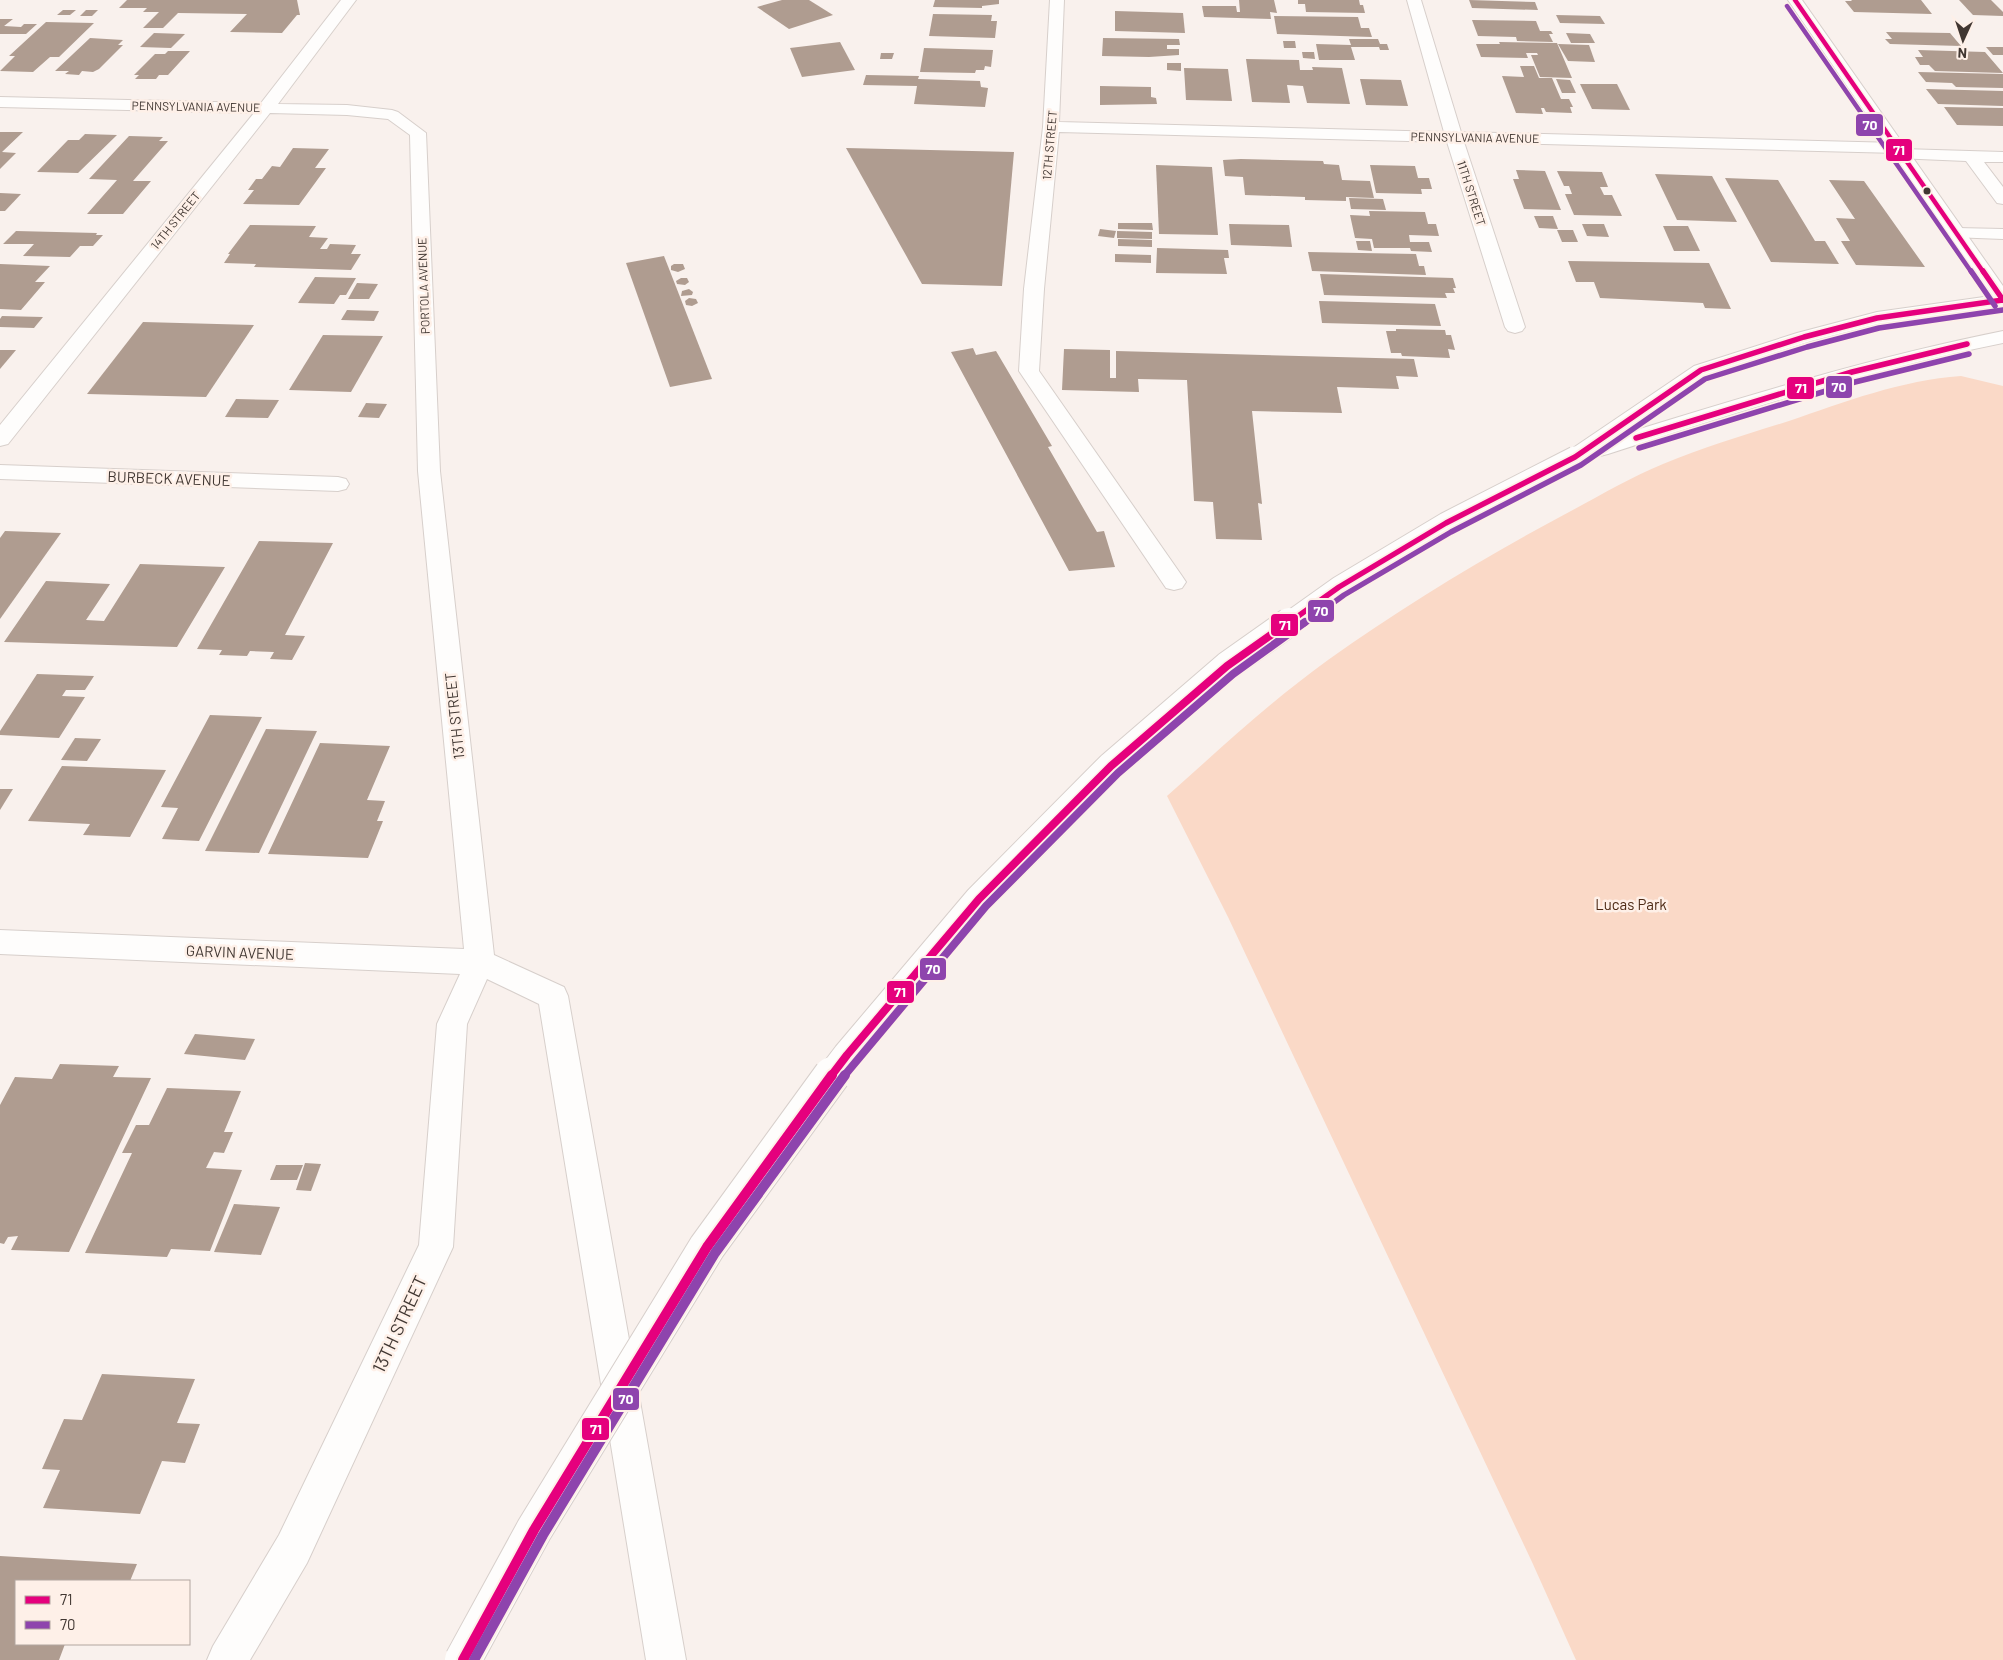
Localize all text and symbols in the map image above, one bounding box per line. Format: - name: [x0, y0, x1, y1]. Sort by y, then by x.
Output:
- north arrow: [1938, 15, 1988, 65]
- text: N: [1957, 45, 1967, 62]
- street label: PENNSYLVANIA AVENUE: [132, 98, 260, 114]
- street label: 12TH STREET: [1039, 109, 1059, 180]
- line badge: 70: [1855, 113, 1884, 137]
- text: 70: [1863, 116, 1877, 133]
- street label: PENNSYLVANIA AVENUE: [1411, 129, 1539, 145]
- line badge: 71: [1885, 138, 1913, 162]
- text: 71: [1893, 141, 1905, 158]
- street label: 11TH STREET: [1455, 159, 1489, 228]
- unlabelled marker: [1922, 186, 1932, 196]
- street label: 14TH STREET: [147, 188, 203, 252]
- street label: PORTOLA AVENUE: [414, 237, 432, 335]
- line badge: 70: [1825, 375, 1853, 399]
- line badge: 71: [1786, 376, 1815, 400]
- text: 70: [1832, 378, 1846, 395]
- text: 71: [1795, 379, 1807, 396]
- street label: BURBECK AVENUE: [107, 467, 231, 489]
- line badge: 70: [1307, 599, 1335, 623]
- text: 70: [1314, 602, 1328, 619]
- line badge: 71: [1270, 613, 1299, 637]
- text: 71: [1279, 616, 1291, 633]
- street label: 13TH STREET: [440, 672, 468, 760]
- park label: Lucas Park: [1595, 895, 1667, 913]
- street label: GARVIN AVENUE: [186, 941, 294, 963]
- line badge: 70: [919, 957, 947, 981]
- text: 70: [926, 960, 940, 977]
- line badge: 71: [886, 980, 915, 1004]
- text: 71: [894, 983, 906, 1000]
- street label: 13TH STREET: [367, 1272, 431, 1376]
- line badge: 70: [612, 1387, 640, 1411]
- text: 70: [619, 1390, 633, 1407]
- line badge: 71: [581, 1417, 610, 1441]
- text: 71: [590, 1420, 602, 1437]
- legend: [15, 1580, 190, 1645]
- text: 71: [60, 1590, 72, 1608]
- text: 70: [60, 1615, 76, 1633]

